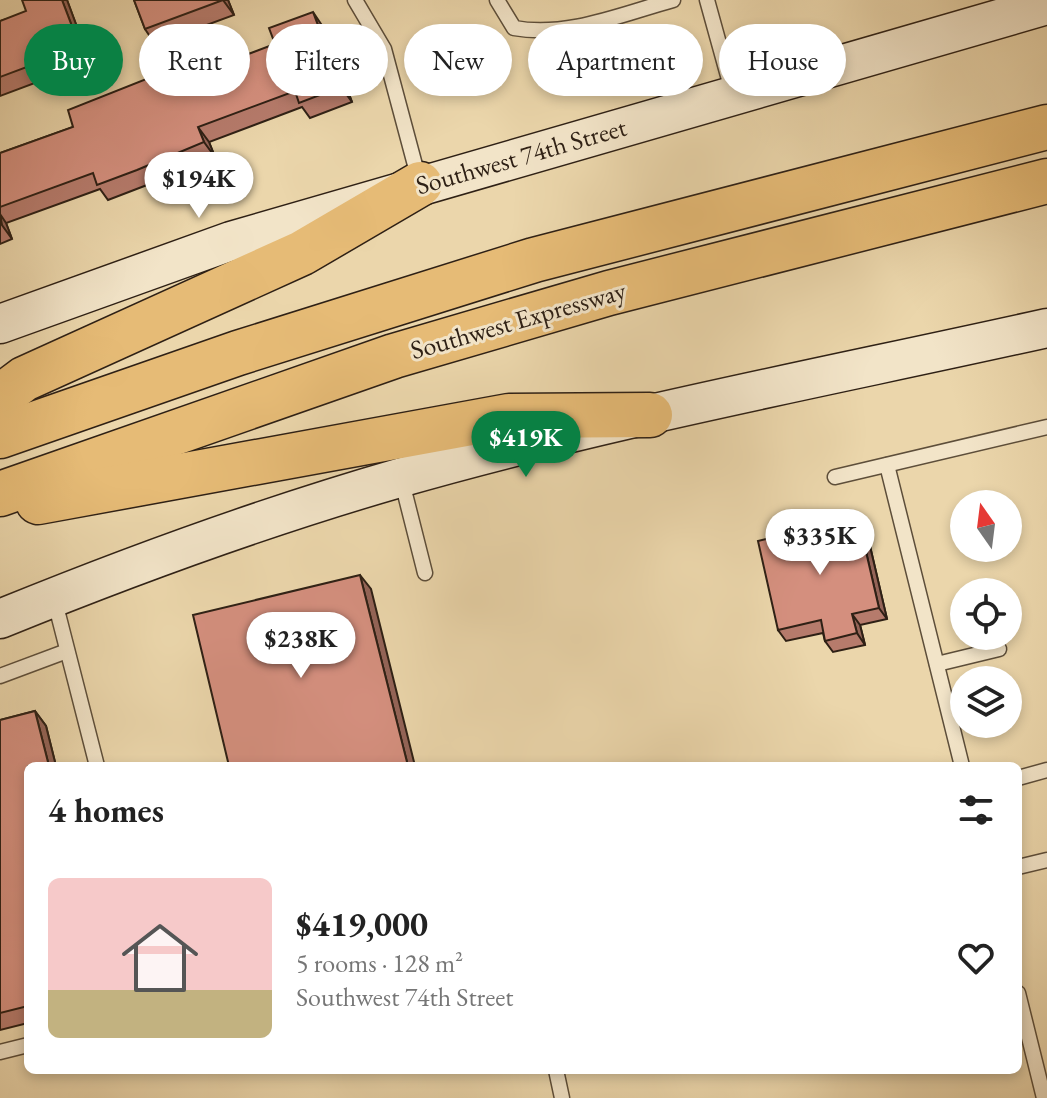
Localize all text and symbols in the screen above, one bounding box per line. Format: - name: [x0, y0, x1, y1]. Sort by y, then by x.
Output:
- chip: Buy: [24, 24, 123, 96]
- chip: Rent: [139, 24, 250, 96]
- chip: Filters: [266, 24, 388, 96]
- chip: New: [404, 24, 512, 96]
- chip: Apartment: [528, 24, 703, 96]
- chip: House: [719, 24, 846, 96]
- street label: Southwest 74th Street: [412, 110, 630, 202]
- pin: $194K: [143, 152, 255, 220]
- text: $194K: [162, 161, 236, 195]
- street label: Southwest Expressway: [406, 273, 630, 367]
- pin: $419K: [470, 411, 582, 479]
- text: $419K: [489, 420, 563, 454]
- north arrow: [950, 490, 1022, 562]
- map controls: [950, 490, 1022, 738]
- pin: $335K: [764, 509, 876, 577]
- text: $335K: [783, 518, 857, 552]
- button: locate: [950, 578, 1022, 650]
- pin: $238K: [245, 612, 357, 680]
- text: $238K: [264, 621, 338, 655]
- button: layers: [950, 666, 1022, 738]
- text: 4 homes: [48, 788, 164, 832]
- icon: filters: [954, 788, 998, 832]
- text: $419,000: [296, 902, 428, 946]
- icon: home: [112, 910, 208, 1006]
- icon: heart: [954, 936, 998, 980]
- text: 5 rooms · 128 m²: [296, 946, 463, 980]
- text: Southwest 74th Street: [296, 980, 513, 1014]

